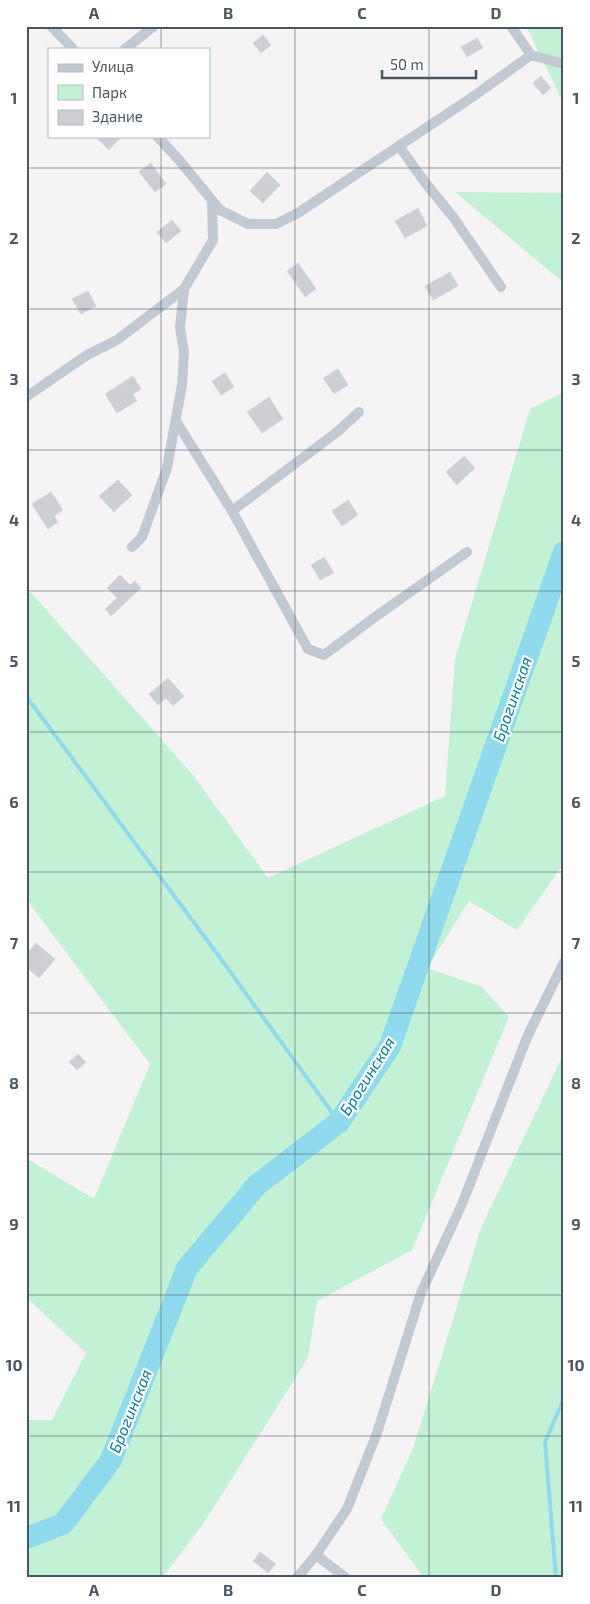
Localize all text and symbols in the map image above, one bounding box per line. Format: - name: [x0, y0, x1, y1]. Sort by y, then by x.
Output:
- text: A: [89, 3, 100, 22]
- text: B: [223, 3, 233, 22]
- text: C: [357, 3, 367, 22]
- text: D: [491, 3, 502, 22]
- legend: [48, 48, 210, 138]
- scale bar: [382, 48, 476, 80]
- text: 50 m: [390, 55, 424, 73]
- text: Улица: [92, 57, 134, 75]
- text: Парк: [92, 83, 127, 101]
- text: 1: [11, 88, 17, 107]
- text: 1: [573, 88, 579, 107]
- text: Здание: [92, 107, 143, 125]
- text: 2: [9, 228, 19, 247]
- text: 2: [571, 228, 581, 247]
- text: 3: [9, 369, 19, 388]
- text: 3: [571, 369, 581, 388]
- text: 4: [9, 510, 19, 529]
- text: 4: [571, 510, 581, 529]
- text: 5: [10, 651, 19, 670]
- text: 5: [572, 651, 581, 670]
- water label: Брогинская: [488, 654, 535, 744]
- text: 6: [9, 792, 19, 811]
- text: 6: [571, 792, 581, 811]
- text: 7: [10, 933, 19, 952]
- text: 7: [572, 933, 581, 952]
- water label: Брогинская: [335, 1033, 398, 1118]
- text: 8: [9, 1073, 19, 1092]
- text: 8: [571, 1073, 581, 1092]
- text: 9: [9, 1214, 19, 1233]
- text: 9: [571, 1214, 581, 1233]
- text: 10: [5, 1355, 23, 1374]
- text: 10: [567, 1355, 585, 1374]
- water label: Брогинская: [104, 1366, 155, 1455]
- text: 11: [7, 1496, 21, 1515]
- text: 11: [569, 1496, 583, 1515]
- text: A: [89, 1580, 100, 1599]
- text: B: [223, 1580, 233, 1599]
- text: C: [357, 1580, 367, 1599]
- text: D: [491, 1580, 502, 1599]

